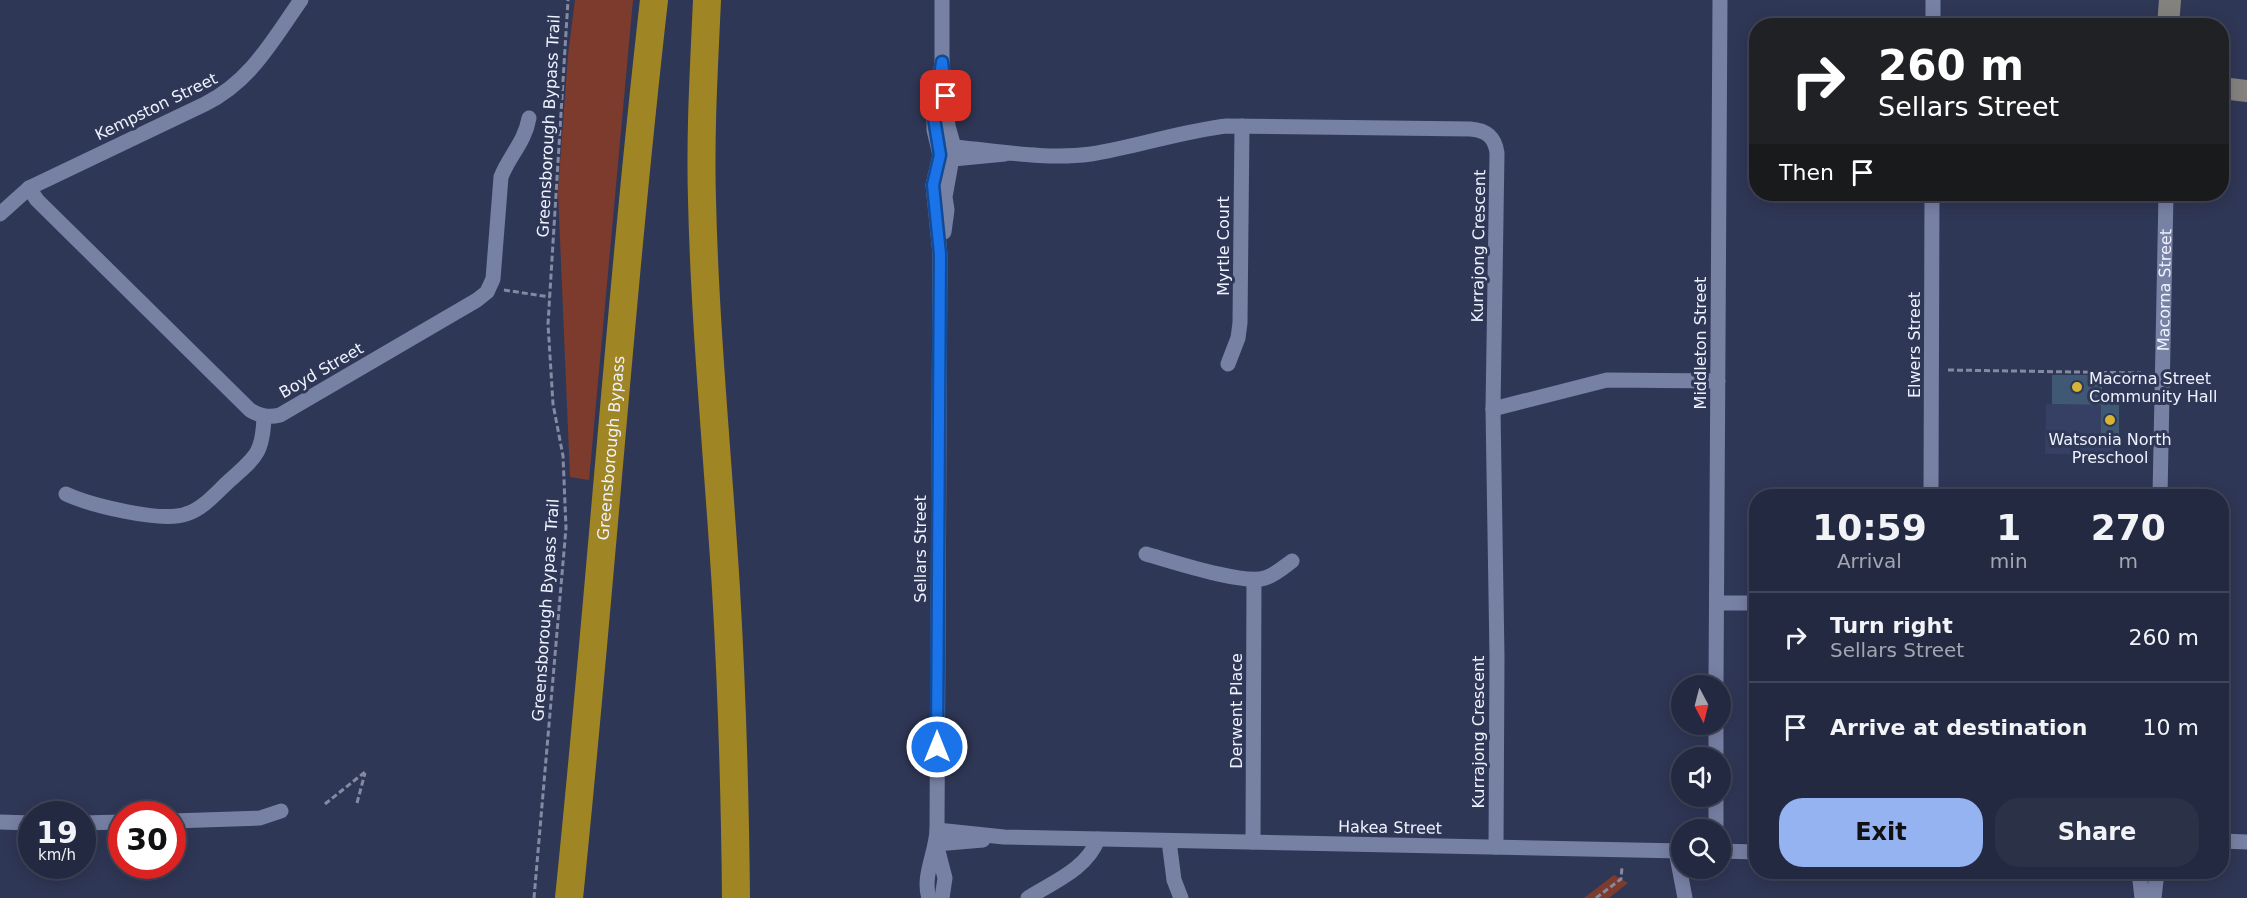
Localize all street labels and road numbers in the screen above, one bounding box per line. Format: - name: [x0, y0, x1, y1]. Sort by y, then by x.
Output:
- street label: Greensborough Bypass Trail: [533, 14, 564, 238]
- street label: Kempston Street: [92, 69, 220, 144]
- street label: Kurrajong Crescent: [1468, 169, 1489, 323]
- street label: Myrtle Court: [1214, 196, 1233, 296]
- street label: Macorna Street: [2154, 229, 2175, 351]
- street label: Middleton Street: [1691, 277, 1710, 409]
- street label: Elwers Street: [1905, 292, 1924, 398]
- street label: Boyd Street: [276, 339, 367, 402]
- street label: Greensborough Bypass: [593, 355, 629, 541]
- street label: Sellars Street: [911, 495, 930, 603]
- street label: Greensborough Bypass Trail: [528, 498, 563, 722]
- street label: Derwent Place: [1227, 653, 1246, 769]
- street label: Kurrajong Crescent: [1469, 656, 1488, 808]
- street label: Hakea Street: [1338, 817, 1442, 838]

